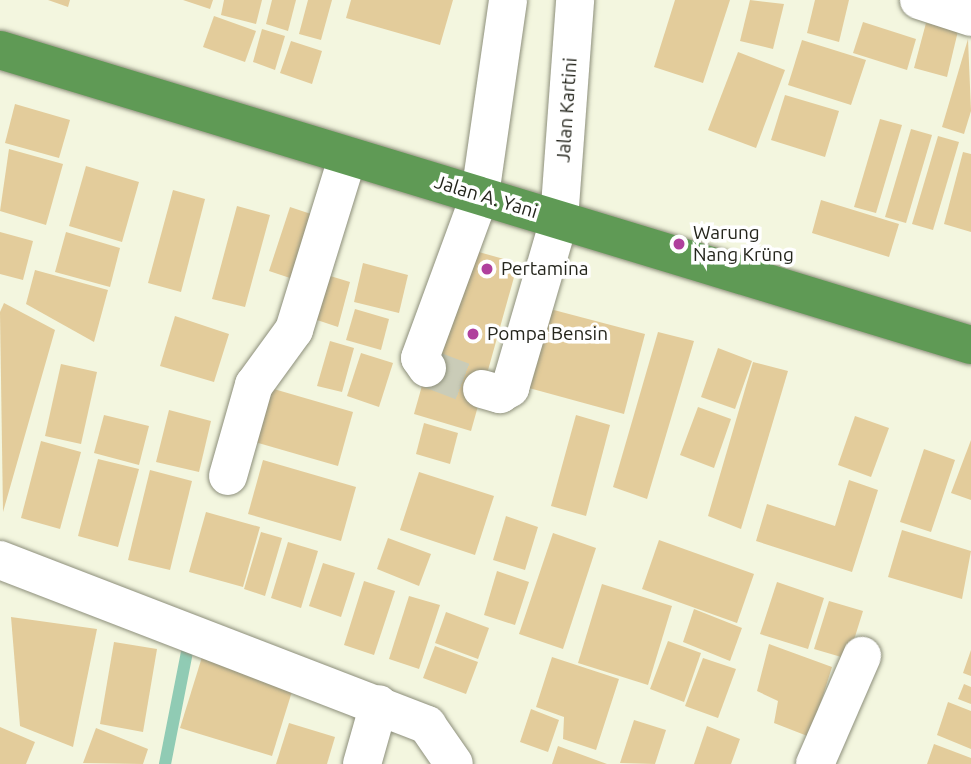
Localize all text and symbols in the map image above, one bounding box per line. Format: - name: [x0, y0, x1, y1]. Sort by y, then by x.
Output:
- street label: Jalan Kartini: [552, 57, 582, 163]
- street label: Jalan A. Yani: [432, 171, 540, 223]
- place label: Warung Nang Krüng: [693, 222, 794, 266]
- marker: Warung Nang Krüng: [671, 236, 687, 252]
- place label: Pertamina: [501, 258, 588, 280]
- marker: Pertamina: [479, 261, 495, 277]
- place label: Pompa Bensin: [487, 323, 608, 345]
- marker: Pompa Bensin: [465, 326, 481, 342]

